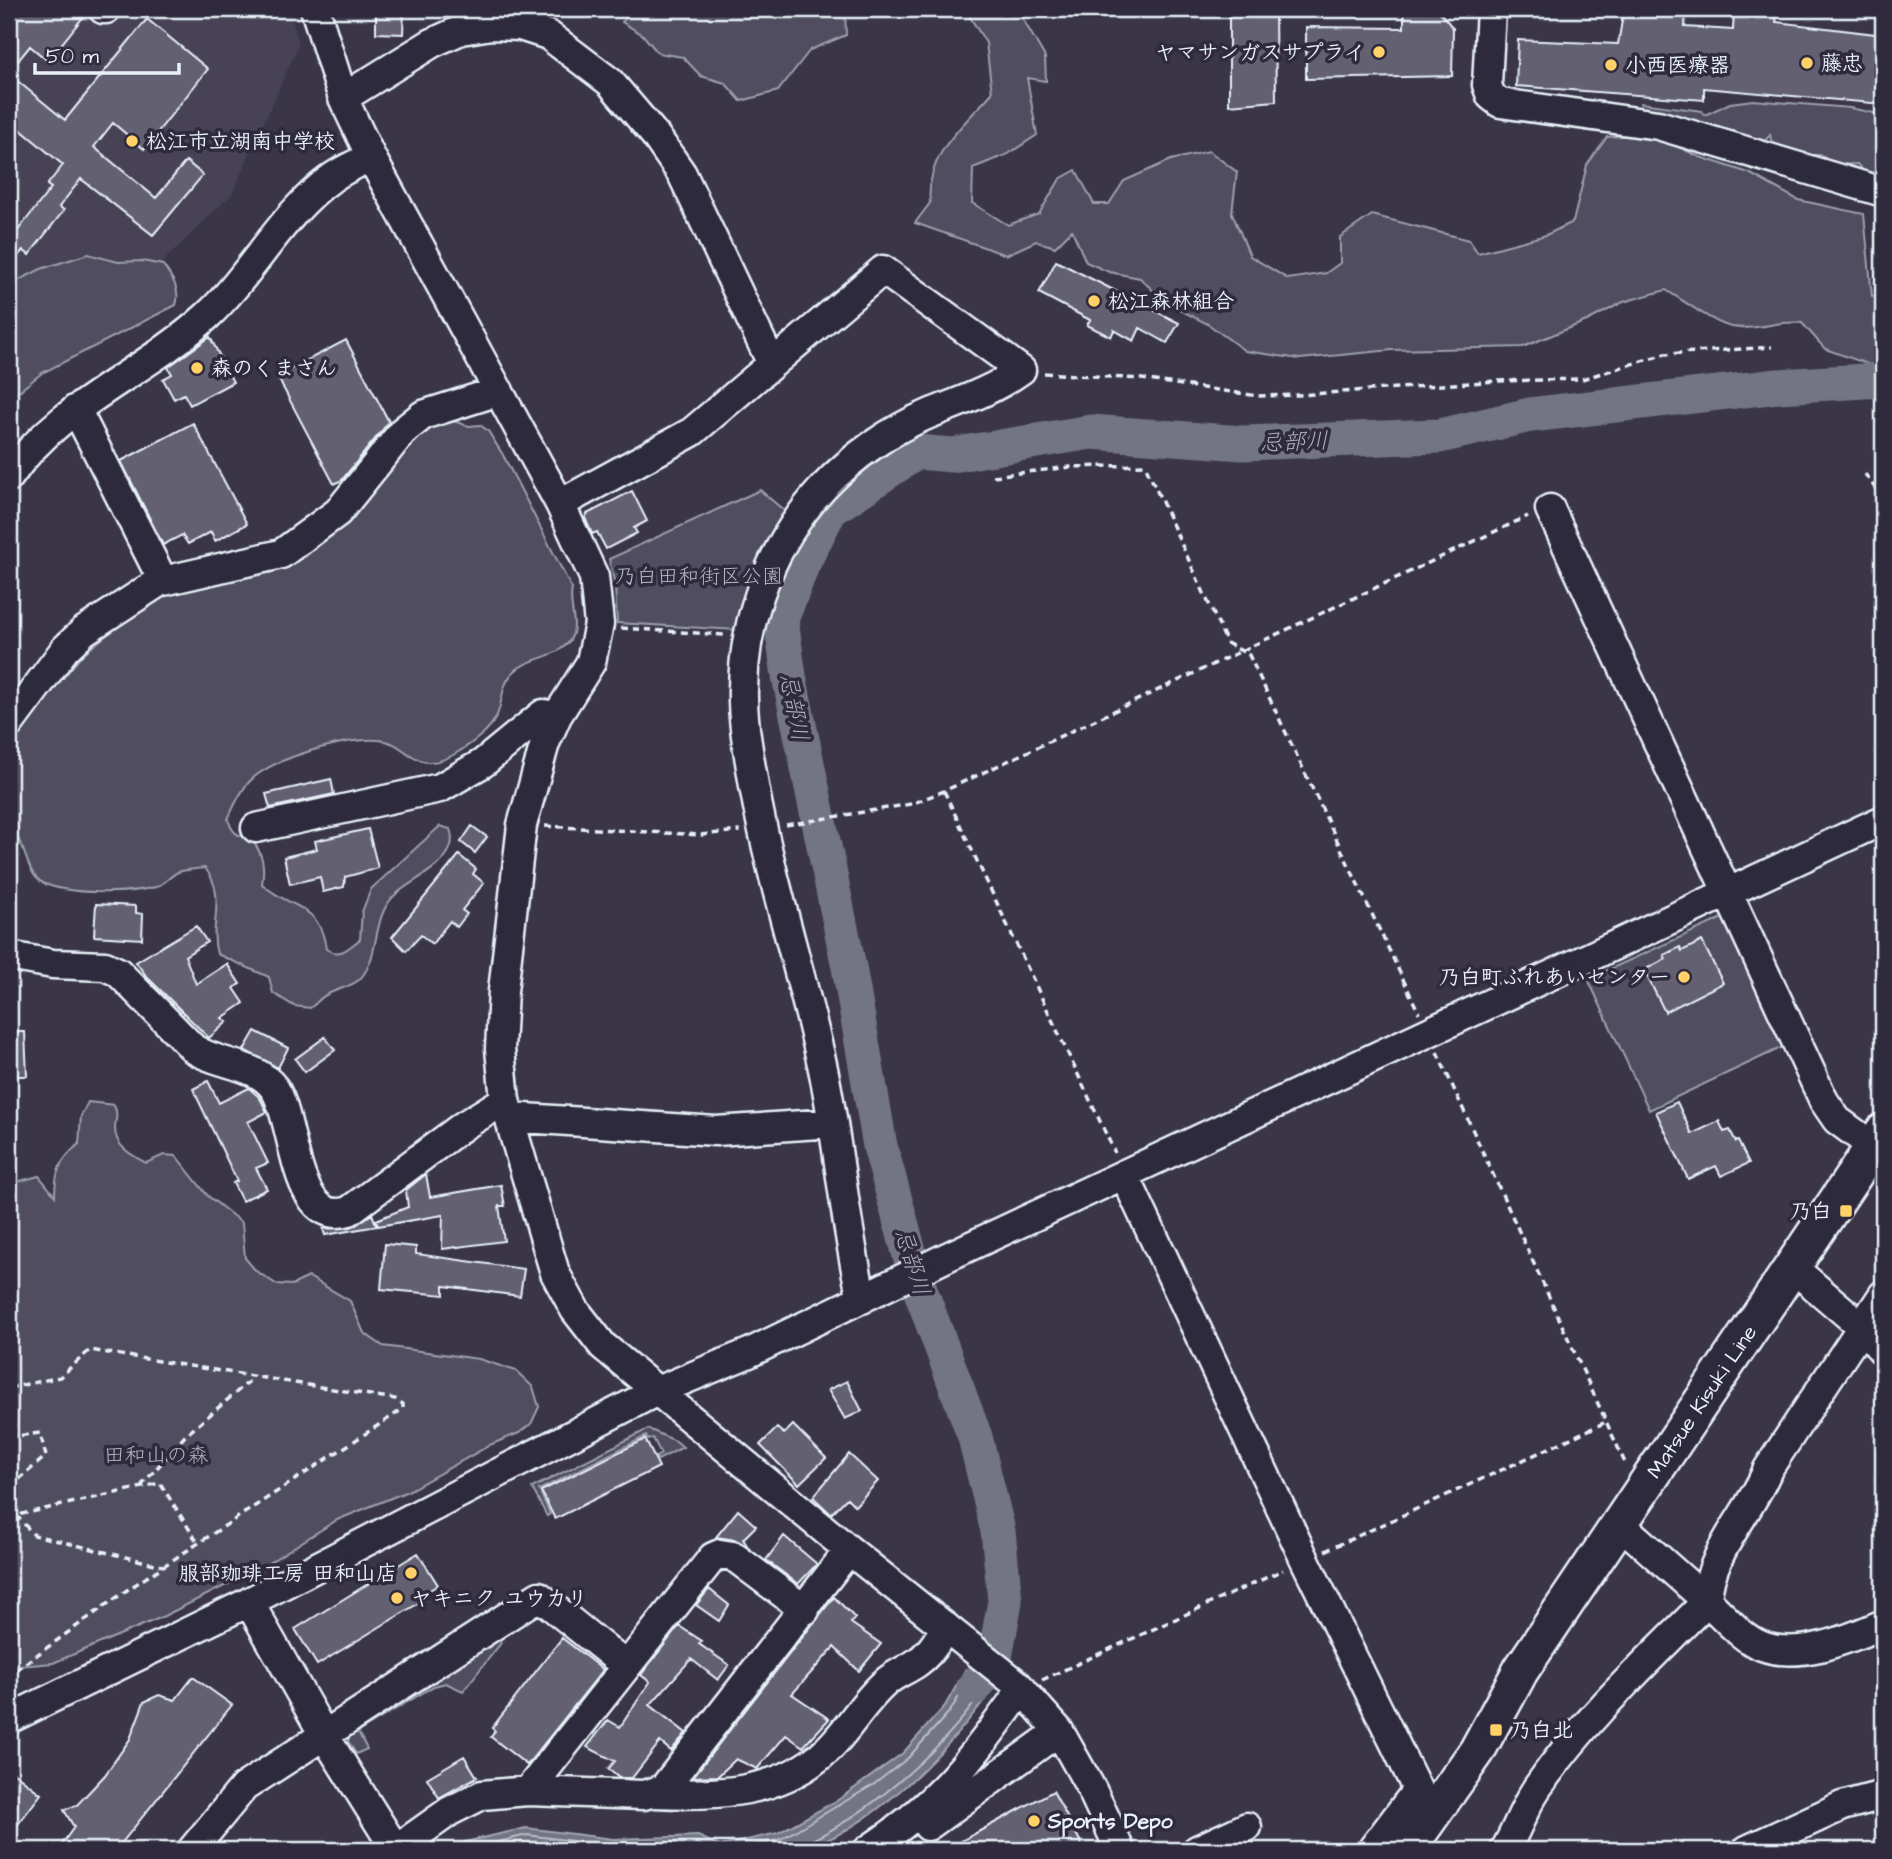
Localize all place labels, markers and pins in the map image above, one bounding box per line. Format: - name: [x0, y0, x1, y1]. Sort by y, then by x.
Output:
- place label: ヤマサンガスサプライ: [1155, 38, 1365, 67]
- marker: ヤマサンガスサプライ: [1371, 44, 1387, 60]
- place label: 藤忠: [1821, 49, 1863, 78]
- place label: 小西医療器: [1625, 51, 1730, 80]
- marker: 藤忠: [1799, 55, 1815, 71]
- marker: 小西医療器: [1603, 57, 1619, 73]
- place label: 松江市立湖南中学校: [146, 127, 335, 156]
- marker: 松江市立湖南中学校: [124, 133, 140, 149]
- place label: 松江森林組合: [1108, 287, 1234, 316]
- marker: 松江森林組合: [1086, 293, 1102, 309]
- place label: 森のくまさん: [211, 354, 337, 383]
- marker: 森のくまさん: [189, 360, 205, 376]
- place label: 乃白町ふれあいセンター: [1439, 963, 1670, 992]
- marker: 乃白町ふれあいセンター: [1676, 969, 1692, 985]
- place label: 乃白: [1790, 1197, 1832, 1226]
- marker: 乃白: [1838, 1203, 1854, 1219]
- place label: 服部珈琲工房 田和山店: [179, 1559, 397, 1588]
- marker: 服部珈琲工房 田和山店: [403, 1565, 419, 1581]
- place label: ヤキニク ユウカリ: [411, 1584, 588, 1613]
- marker: ヤキニク ユウカリ: [389, 1590, 405, 1606]
- place label: 乃白北: [1510, 1716, 1573, 1745]
- marker: 乃白北: [1488, 1722, 1504, 1738]
- place label: Sports Depo: [1047, 1807, 1173, 1837]
- marker: Sports Depo: [1026, 1813, 1042, 1829]

